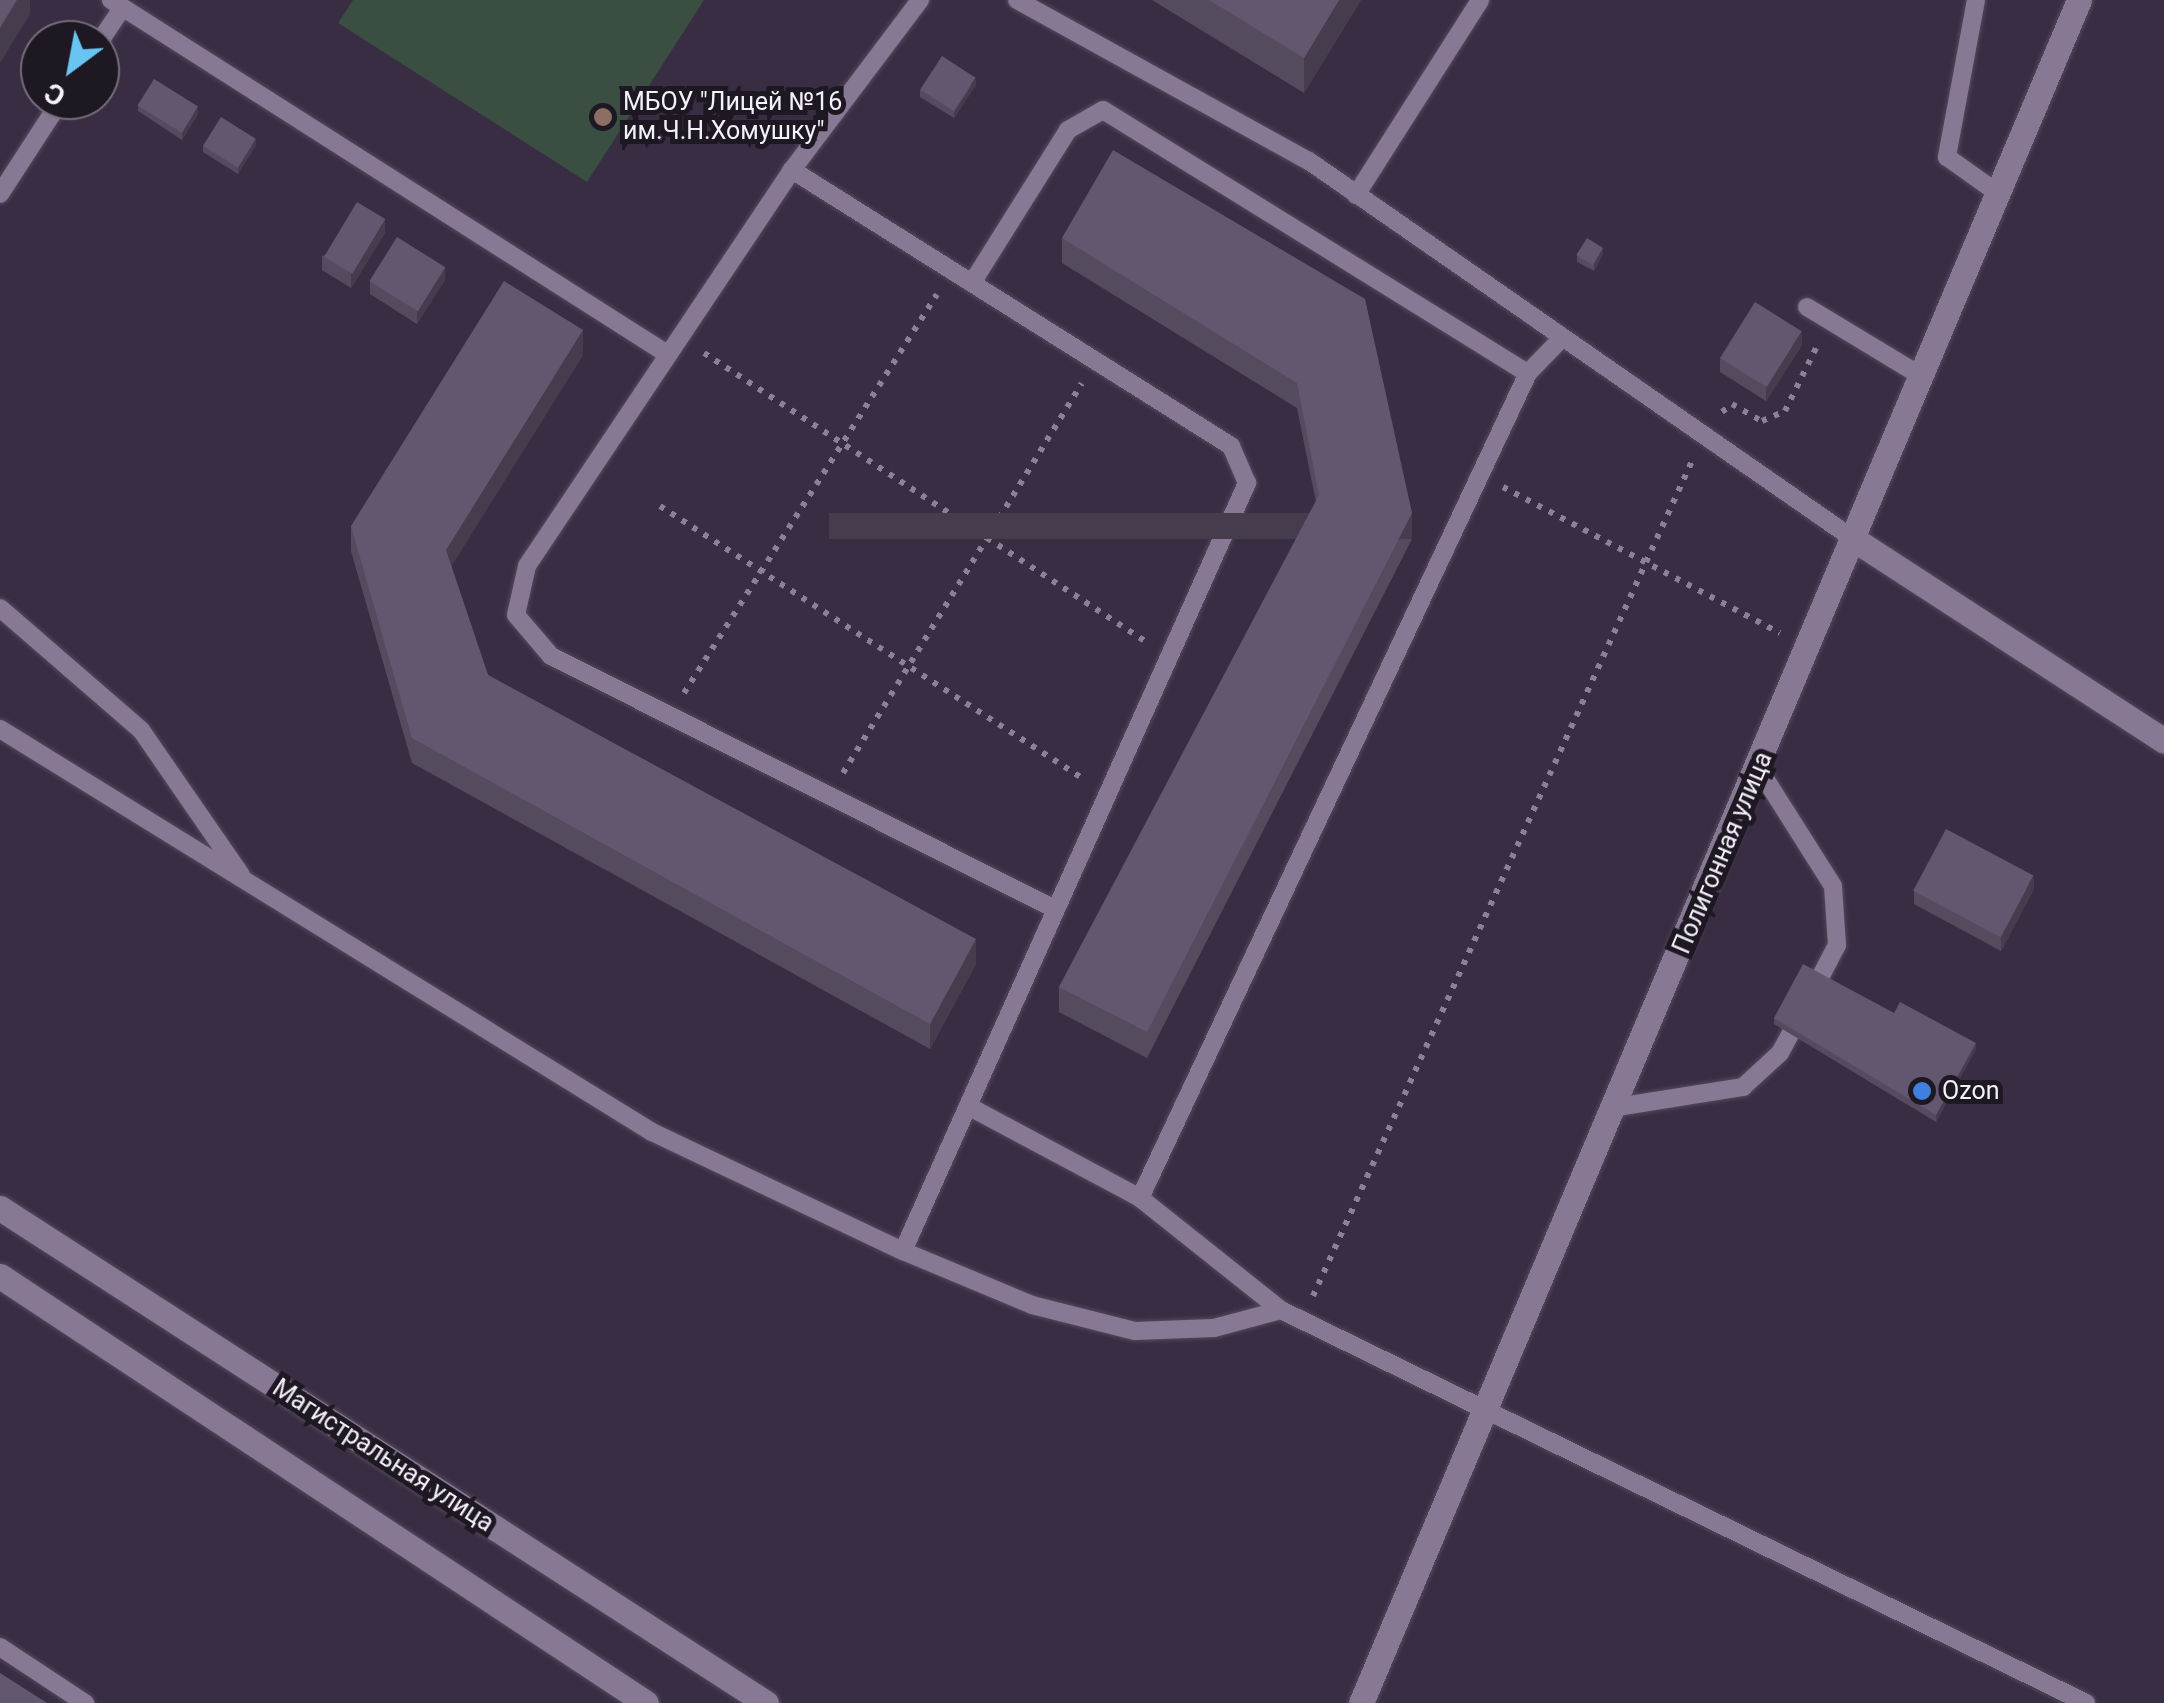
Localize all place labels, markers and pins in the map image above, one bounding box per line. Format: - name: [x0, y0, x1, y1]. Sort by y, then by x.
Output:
- place label: МБОУ "Лицей №16 им.Ч.Н.Хомушку": [623, 88, 842, 147]
- marker: МБОУ "Лицей №16 им.Ч.Н.Хомушку": [592, 106, 614, 128]
- place label: Ozon: [1942, 1076, 1999, 1106]
- marker: Ozon: [1911, 1080, 1933, 1102]

